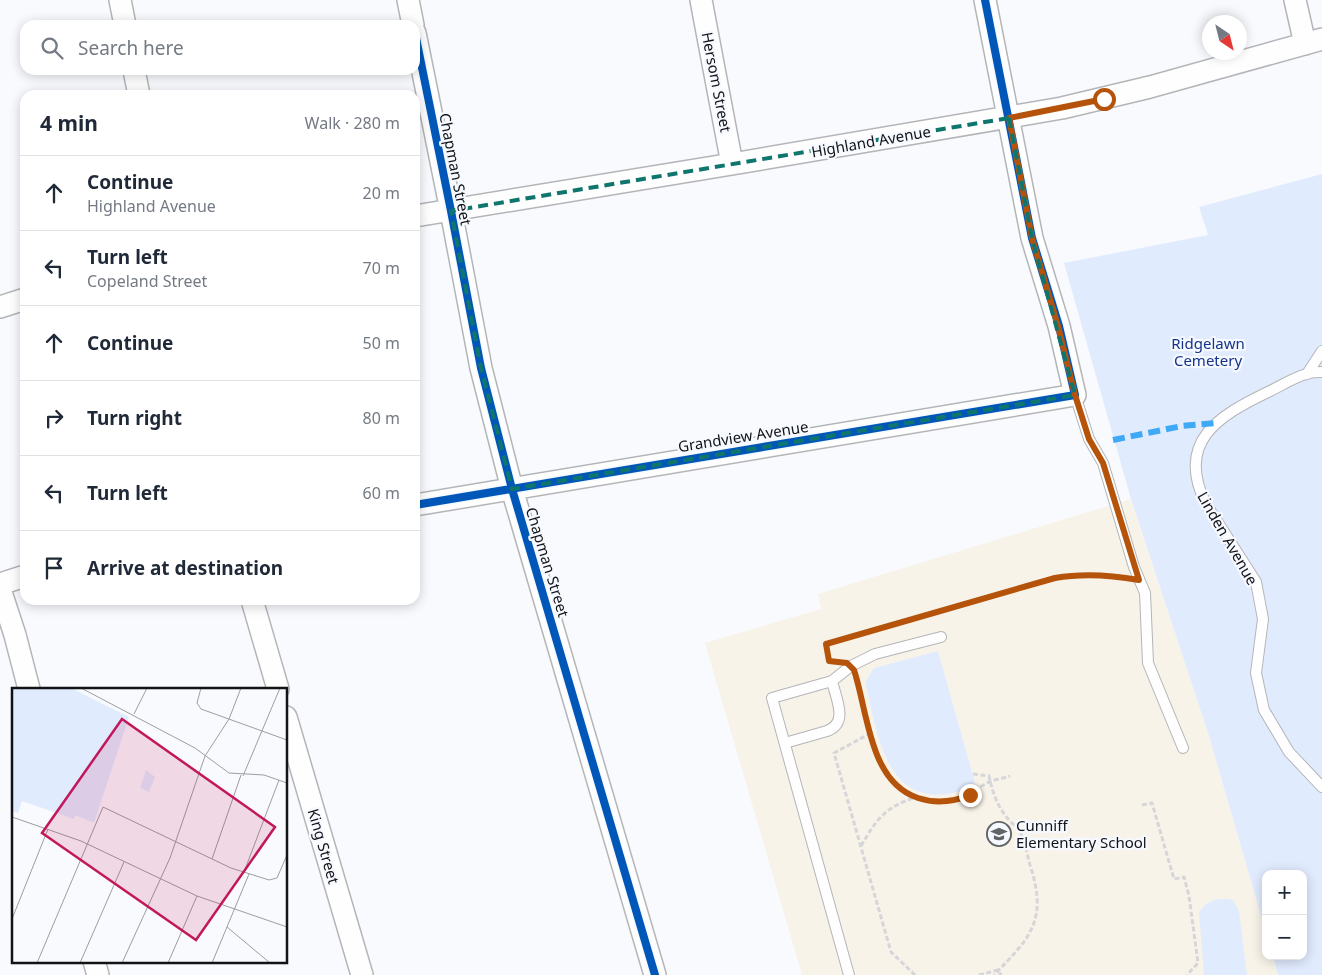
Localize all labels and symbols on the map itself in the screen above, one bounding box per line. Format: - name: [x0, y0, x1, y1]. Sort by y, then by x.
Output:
- north arrow: [1202, 15, 1247, 60]
- street label: Hersom Street: [697, 30, 737, 134]
- route start: [1093, 88, 1116, 111]
- street label: Chapman Street: [435, 111, 477, 227]
- street label: Highland Avenue: [810, 121, 932, 161]
- park label: Ridgelawn Cemetery: [1171, 333, 1245, 370]
- street label: Grandview Avenue: [676, 416, 810, 456]
- street label: Linden Avenue: [1193, 488, 1263, 588]
- street label: Chapman Street: [522, 505, 574, 620]
- inset map: [12, 688, 288, 962]
- route end: [959, 784, 982, 807]
- street label: King Street: [304, 806, 344, 887]
- place label: Cunniff Elementary School: [1016, 815, 1147, 852]
- school or university icon: Cunniff Elementary School: [986, 821, 1012, 847]

